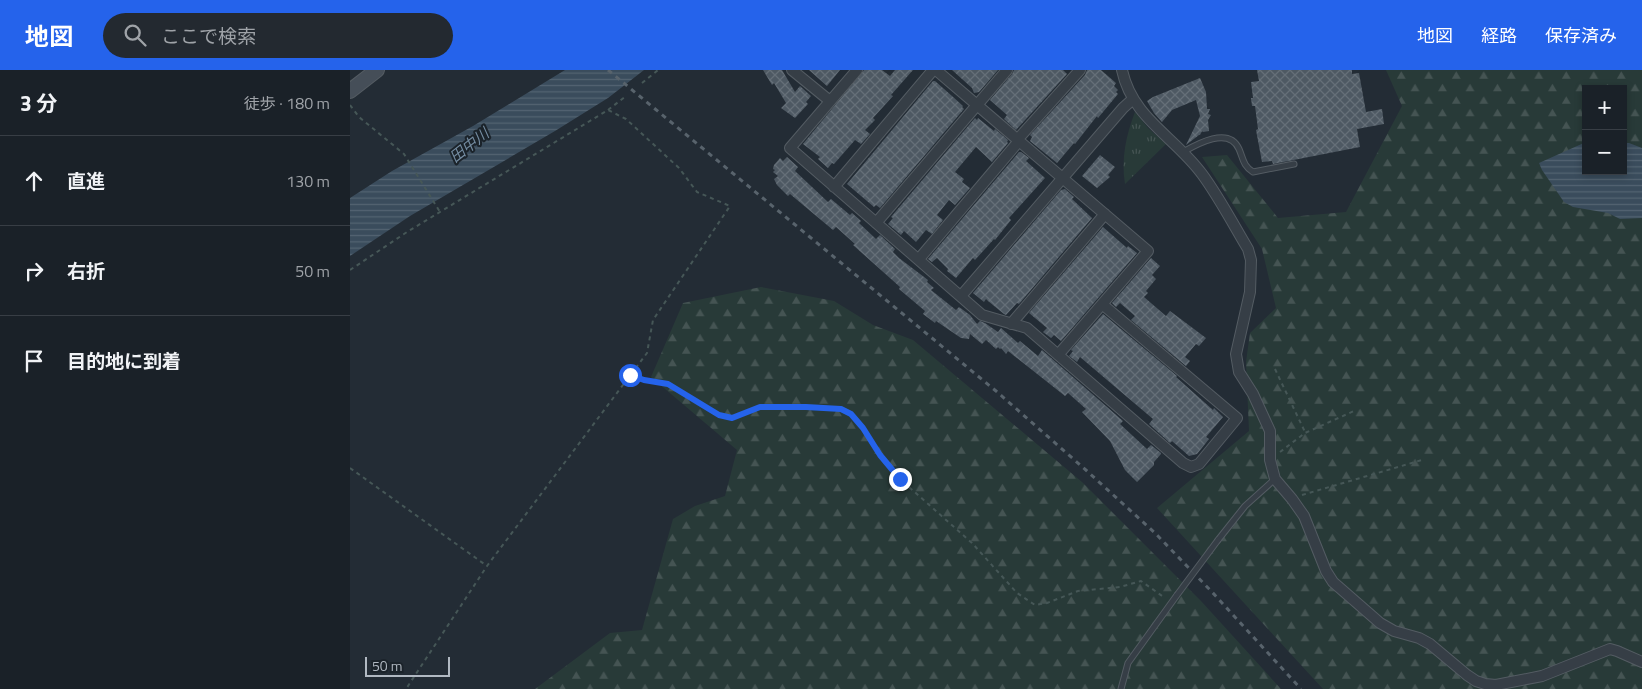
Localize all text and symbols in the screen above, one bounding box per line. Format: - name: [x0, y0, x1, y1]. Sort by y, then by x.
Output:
- search box: [103, 13, 453, 58]
- text: 地図: [25, 18, 73, 54]
- icon: search: [121, 21, 149, 49]
- text: ここで検索: [161, 21, 256, 50]
- text: 地図: [1417, 22, 1453, 49]
- text: 経路: [1481, 22, 1517, 49]
- text: 保存済み: [1545, 22, 1617, 49]
- map controls: [1582, 85, 1627, 175]
- button: +: [1582, 85, 1627, 130]
- text: 3 分: [20, 87, 57, 119]
- text: 徒歩 · 180 m: [244, 91, 330, 115]
- water label: 田中川: [444, 121, 495, 168]
- button: −: [1582, 130, 1627, 175]
- text: 直進: [67, 166, 105, 195]
- icon: ahead: [20, 167, 48, 195]
- text: 130 m: [286, 169, 330, 193]
- text: 右折: [67, 256, 105, 285]
- icon: right: [20, 257, 48, 285]
- text: 50 m: [295, 259, 330, 283]
- text: 目的地に到着: [67, 346, 181, 375]
- icon: arrive: [20, 347, 48, 375]
- route start: [619, 364, 642, 387]
- route end: [889, 468, 912, 491]
- scale bar: [365, 654, 450, 677]
- text: 50 m: [372, 655, 402, 676]

